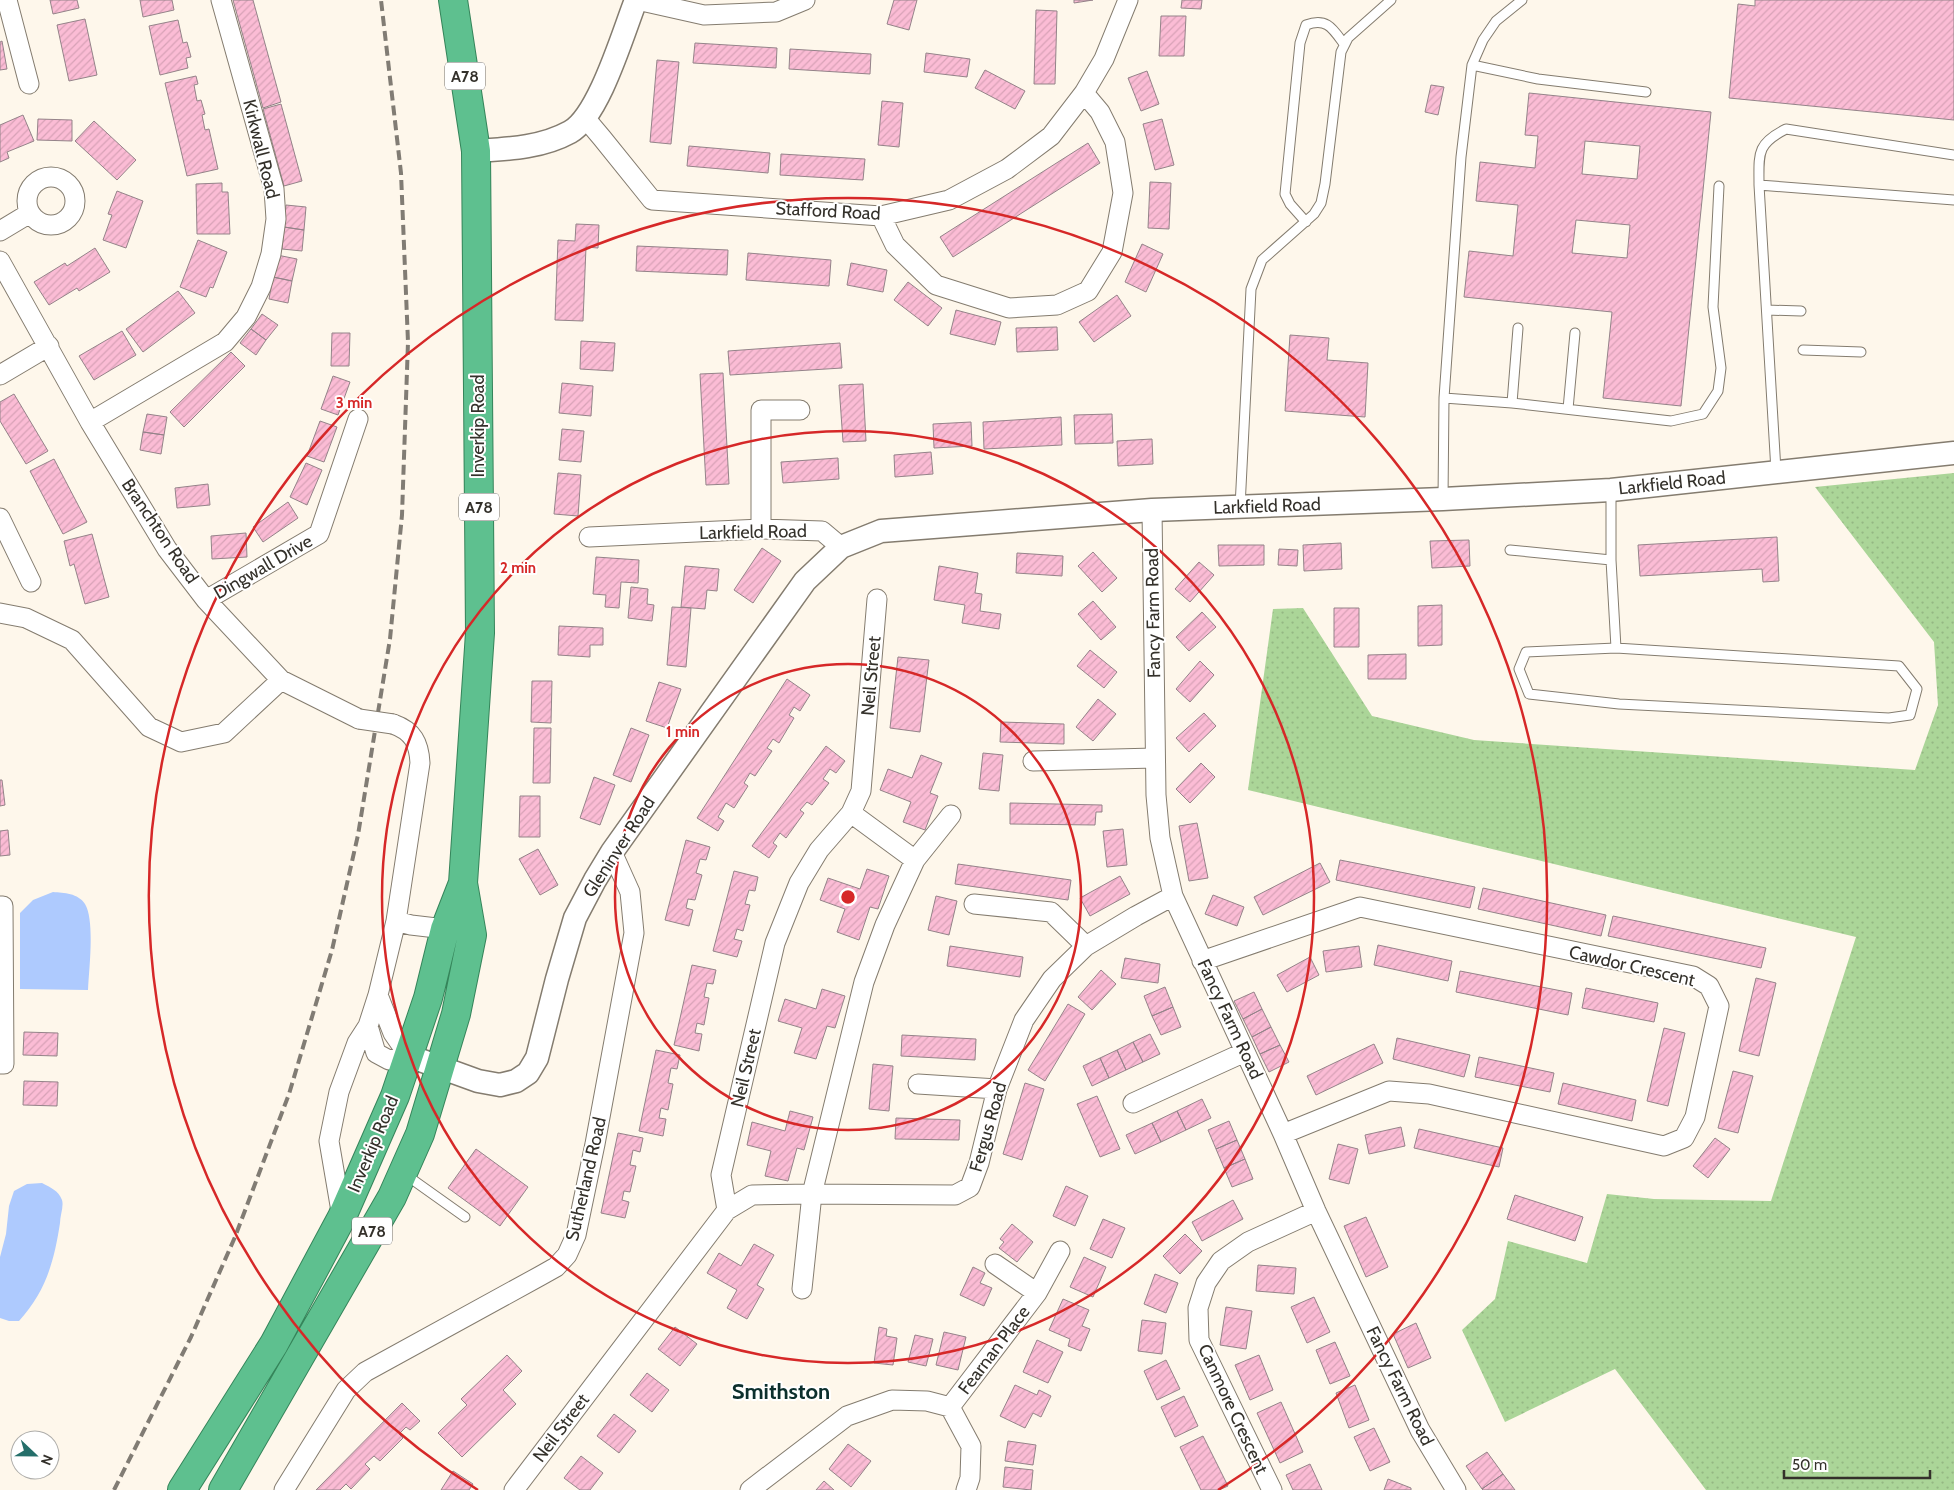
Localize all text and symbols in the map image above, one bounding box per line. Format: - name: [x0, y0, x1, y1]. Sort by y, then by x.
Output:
- road number: A78: [445, 62, 485, 90]
- street label: Kirkwall Road: [238, 97, 284, 201]
- street label: Stafford Road: [775, 197, 881, 225]
- street label: Inverkip Road: [467, 375, 489, 477]
- text: 3 min: [336, 394, 372, 412]
- street label: Larkfield Road: [1617, 466, 1727, 500]
- street label: Branchton Road: [117, 474, 203, 588]
- street label: Larkfield Road: [1213, 493, 1321, 519]
- road number: A78: [459, 494, 499, 520]
- street label: Larkfield Road: [699, 520, 807, 544]
- street label: Dingwall Drive: [210, 530, 316, 604]
- street label: Fancy Farm Road: [1141, 548, 1165, 678]
- text: 2 min: [500, 559, 536, 577]
- street label: Neil Street: [857, 635, 885, 717]
- text: 1 min: [666, 723, 700, 741]
- street label: Gleninver Road: [578, 792, 660, 902]
- centre of rings: [839, 888, 857, 906]
- street label: Cawdor Crescent: [1567, 941, 1697, 991]
- street label: Fancy Farm Road: [1193, 955, 1267, 1083]
- street label: Neil Street: [726, 1027, 766, 1109]
- street label: Fergus Road: [965, 1080, 1011, 1174]
- street label: Inverkip Road: [343, 1092, 403, 1196]
- street label: Sutherland Road: [561, 1115, 611, 1243]
- road number: A78: [352, 1218, 392, 1244]
- street label: Fearnan Place: [954, 1301, 1034, 1399]
- street label: Fancy Farm Road: [1362, 1323, 1438, 1449]
- street label: Canmore Crescent: [1193, 1341, 1273, 1477]
- district label: Smithston: [732, 1378, 830, 1405]
- street label: Neil Street: [528, 1389, 594, 1467]
- north arrow: [10, 1430, 60, 1480]
- scale bar: [1784, 1448, 1930, 1480]
- text: N: [37, 1452, 57, 1468]
- text: 50 m: [1792, 1456, 1827, 1474]

